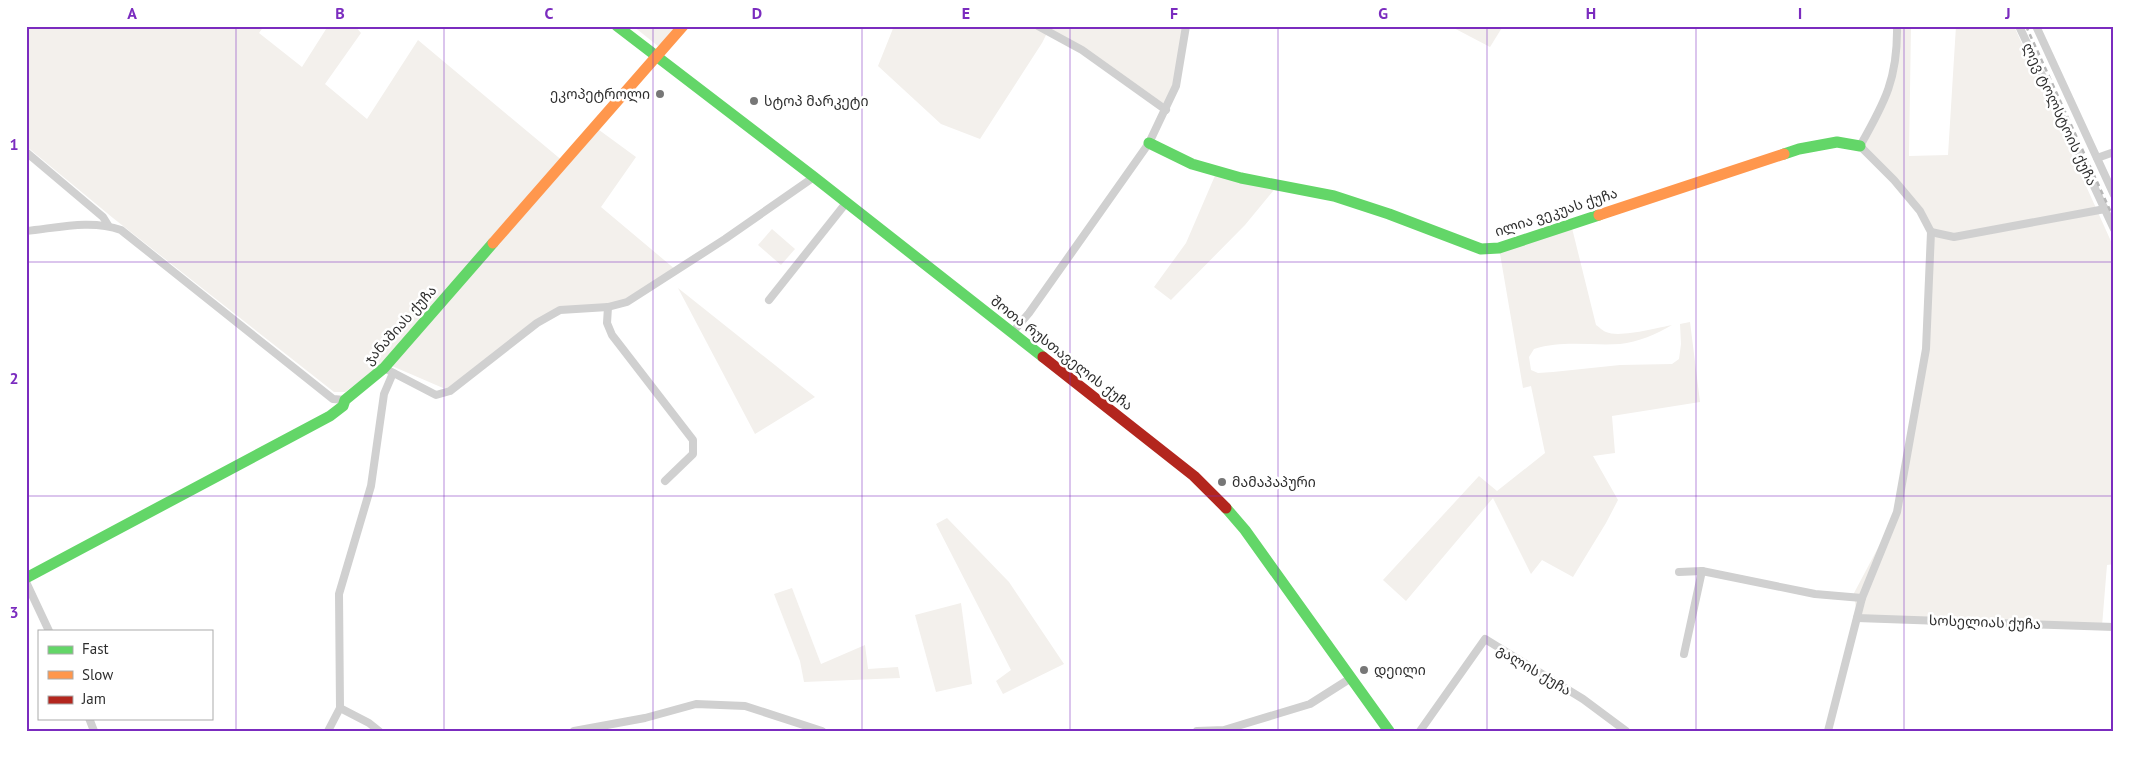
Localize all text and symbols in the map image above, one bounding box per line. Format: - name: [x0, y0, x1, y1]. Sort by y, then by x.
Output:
- text: A: [127, 3, 137, 23]
- text: B: [335, 3, 345, 23]
- text: C: [545, 3, 554, 23]
- text: D: [752, 3, 762, 23]
- text: E: [962, 3, 970, 23]
- text: F: [1170, 3, 1178, 23]
- text: G: [1378, 3, 1388, 23]
- text: H: [1586, 3, 1596, 23]
- text: I: [1798, 3, 1802, 23]
- text: J: [2004, 3, 2011, 23]
- street label: ლევ ტოლსტოის ქუჩა: [2019, 40, 2101, 188]
- place label: ეკოპეტროლი: [550, 85, 650, 103]
- marker: ეკოპეტროლი: [654, 88, 666, 100]
- place label: სტოპ მარკეტი: [764, 92, 869, 110]
- marker: სტოპ მარკეტი: [748, 95, 760, 107]
- text: 1: [9, 134, 19, 154]
- street label: ილია ვეკუას ქუჩა: [1492, 184, 1620, 240]
- street label: ჯანაშიას ქუჩა: [360, 281, 440, 369]
- street label: შოთა რუსთაველის ქუჩა: [987, 292, 1137, 414]
- text: 2: [9, 368, 19, 388]
- place label: მამაპაპური: [1232, 473, 1316, 491]
- marker: მამაპაპური: [1216, 476, 1228, 488]
- text: 3: [9, 602, 19, 622]
- street label: სოსელიას ქუჩა: [1929, 611, 2041, 633]
- legend: [38, 630, 212, 720]
- text: Fast: [82, 639, 109, 658]
- street label: გალის ქუჩა: [1493, 641, 1575, 699]
- place label: დეილი: [1374, 661, 1426, 679]
- marker: დეილი: [1358, 664, 1370, 676]
- text: Slow: [82, 665, 113, 684]
- text: Jam: [81, 689, 106, 708]

